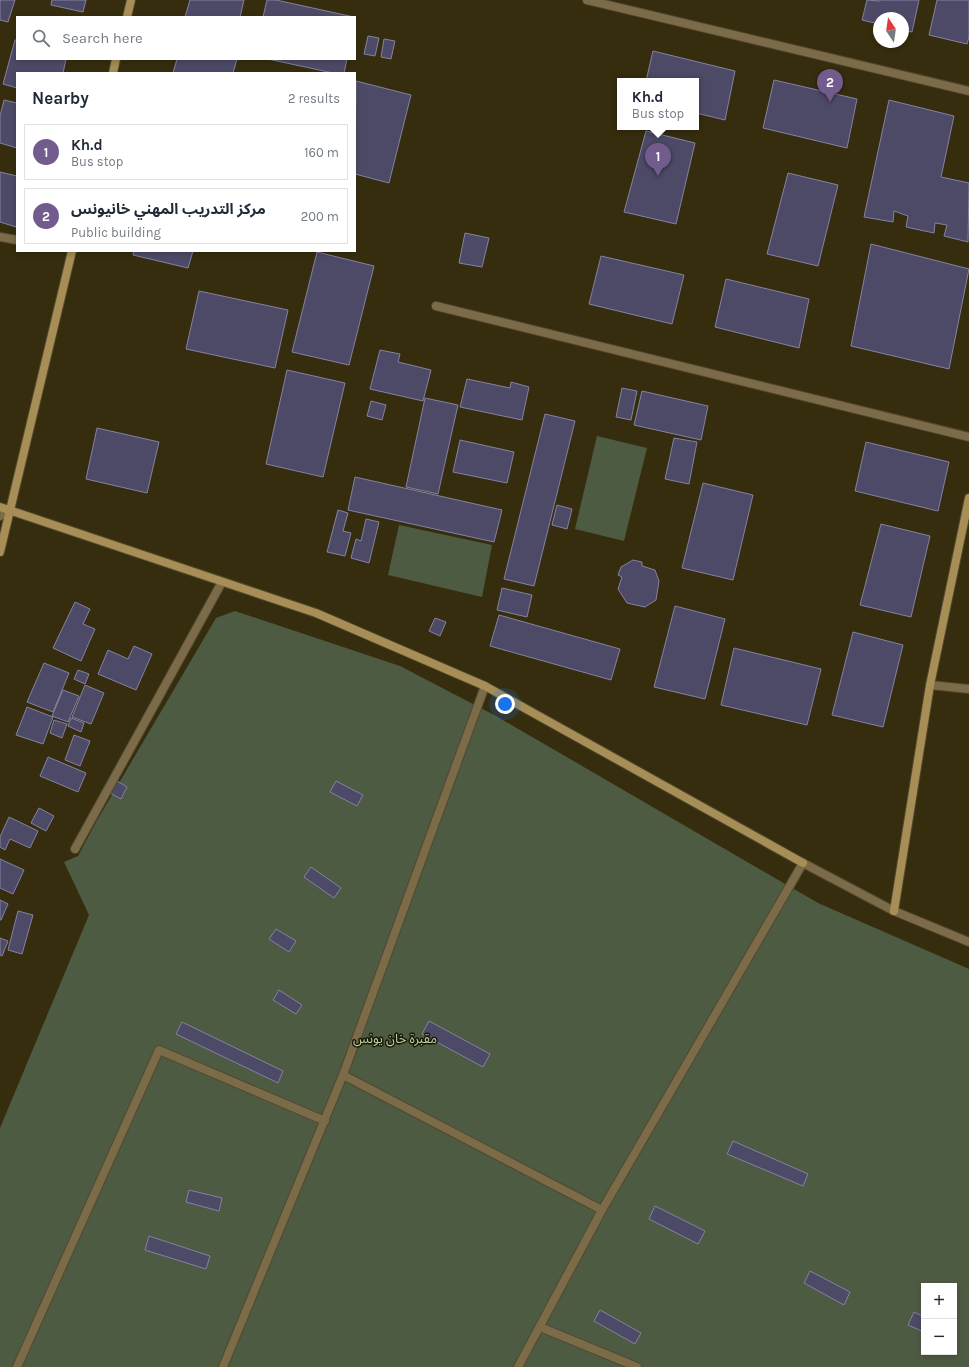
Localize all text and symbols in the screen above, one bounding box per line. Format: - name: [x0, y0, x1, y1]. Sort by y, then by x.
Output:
- north arrow: [873, 12, 909, 48]
- search box: [16, 16, 356, 60]
- icon: search: [30, 27, 52, 49]
- text: Search here: [62, 29, 143, 47]
- pin: 2: [817, 69, 843, 102]
- popup: [617, 78, 699, 130]
- text: Nearby: [32, 88, 89, 108]
- text: Kh.d: [632, 88, 663, 106]
- text: 2 results: [288, 91, 340, 106]
- text: Bus stop: [632, 106, 684, 121]
- text: Kh.d: [71, 136, 103, 154]
- pin: 1: [645, 143, 671, 176]
- text: 1: [44, 145, 48, 160]
- text: 160 m: [304, 145, 339, 160]
- text: Bus stop: [71, 154, 123, 169]
- text: مركز التدريب المهني خانيونس: [71, 200, 266, 218]
- text: 2: [42, 209, 50, 224]
- text: 200 m: [301, 209, 339, 224]
- text: Public building: [71, 225, 161, 240]
- your location: [495, 694, 515, 714]
- park label: مقبرة خان يونس: [353, 1031, 437, 1047]
- map controls: [921, 1283, 957, 1355]
- button: +: [921, 1283, 957, 1319]
- button: −: [921, 1319, 957, 1355]

